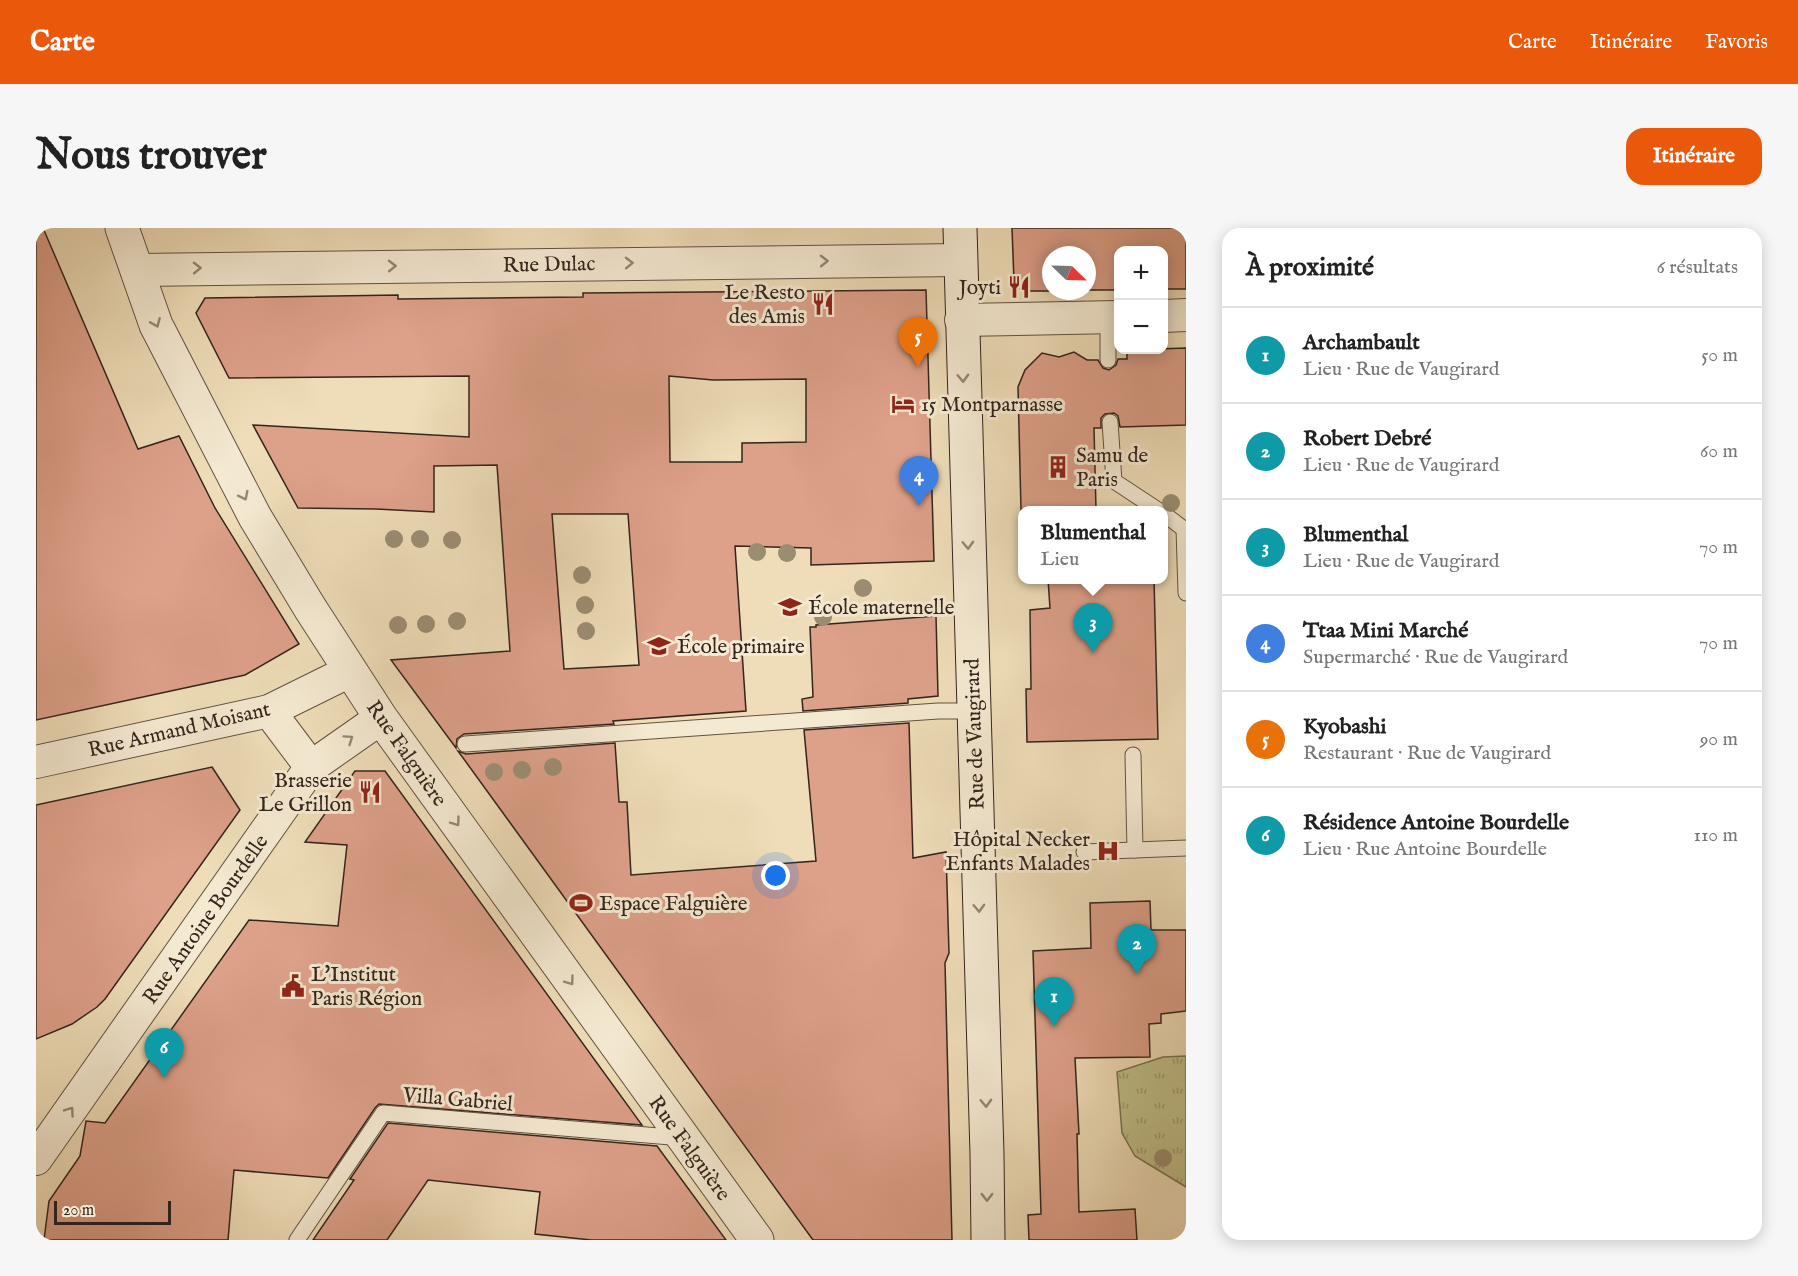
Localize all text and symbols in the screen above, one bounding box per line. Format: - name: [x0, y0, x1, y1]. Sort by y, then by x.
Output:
- text: Carte: [30, 25, 95, 60]
- text: Carte: [1508, 29, 1557, 56]
- text: Itinéraire: [1590, 29, 1672, 56]
- text: Favoris: [1705, 29, 1768, 56]
- button: Itinéraire: [1626, 128, 1762, 185]
- text: Nous trouver: [36, 130, 267, 183]
- north arrow: [1042, 246, 1096, 300]
- map controls: [1114, 246, 1168, 354]
- button: +: [1114, 246, 1168, 300]
- street label: Rue Dulac: [503, 251, 596, 280]
- text: À proximité: [1246, 251, 1374, 284]
- one-way arrow: [819, 255, 828, 267]
- text: 6 résultats: [1656, 255, 1738, 280]
- one-way arrow: [624, 257, 633, 269]
- one-way arrow: [387, 260, 396, 272]
- one-way arrow: [192, 262, 201, 274]
- restaurant icon: Joyti: [1006, 274, 1032, 300]
- place label: Joyti: [957, 275, 1001, 302]
- place label: Le Resto des Amis: [724, 280, 805, 331]
- restaurant icon: Le Resto des Amis: [810, 291, 836, 317]
- button: −: [1114, 300, 1168, 354]
- one-way arrow: [149, 316, 161, 327]
- pin: 5: [898, 318, 938, 367]
- text: Archambault: [1303, 329, 1420, 357]
- text: 1: [1262, 343, 1269, 368]
- text: 50 m: [1701, 343, 1738, 368]
- text: Lieu · Rue de Vaugirard: [1303, 357, 1499, 382]
- one-way arrow: [956, 374, 969, 383]
- hotel icon: 15 Montparnasse: [890, 391, 916, 417]
- place label: 15 Montparnasse: [921, 392, 1063, 419]
- text: Robert Debré: [1303, 425, 1431, 453]
- text: 2: [1261, 439, 1270, 464]
- text: 60 m: [1700, 439, 1738, 464]
- place label: Samu de Paris: [1076, 443, 1149, 494]
- text: Lieu · Rue de Vaugirard: [1303, 453, 1499, 478]
- building icon: Samu de Paris: [1045, 454, 1071, 480]
- pin: 4: [900, 456, 938, 506]
- one-way arrow: [237, 490, 249, 501]
- popup: [1018, 506, 1168, 584]
- text: Blumenthal: [1040, 519, 1146, 547]
- text: Blumenthal: [1303, 521, 1408, 549]
- text: 3: [1262, 535, 1269, 560]
- text: 70 m: [1699, 535, 1738, 560]
- one-way arrow: [962, 540, 974, 549]
- text: Lieu: [1040, 547, 1079, 572]
- text: Lieu · Rue de Vaugirard: [1303, 549, 1499, 574]
- school or university icon: École maternelle: [777, 594, 803, 620]
- place label: École maternelle: [808, 594, 955, 622]
- pin: 3: [1074, 604, 1112, 653]
- text: Ttaa Mini Marché: [1303, 617, 1468, 645]
- text: 4: [1261, 631, 1270, 656]
- text: 70 m: [1699, 631, 1738, 656]
- school or university icon: École primaire: [646, 633, 672, 659]
- place label: École primaire: [677, 633, 805, 661]
- text: Supermarché · Rue de Vaugirard: [1303, 645, 1568, 670]
- street label: Rue de Vaugirard: [959, 657, 992, 810]
- street label: Rue Falguière: [359, 695, 452, 813]
- street label: Rue Armand Moisant: [86, 696, 273, 765]
- text: Kyobashi: [1303, 713, 1386, 741]
- text: 5: [1262, 727, 1269, 752]
- text: 90 m: [1700, 727, 1738, 752]
- one-way arrow: [343, 735, 354, 746]
- text: Restaurant · Rue de Vaugirard: [1303, 741, 1551, 766]
- place label: Brasserie Le Grillon: [259, 768, 352, 819]
- restaurant icon: Brasserie Le Grillon: [357, 779, 383, 805]
- text: Résidence Antoine Bourdelle: [1303, 809, 1569, 837]
- one-way arrow: [449, 816, 460, 827]
- text: 6: [1261, 823, 1270, 848]
- text: 110 m: [1694, 823, 1738, 848]
- place label: Hôpital Necker Enfants Malades: [945, 827, 1090, 878]
- street label: Rue Antoine Bourdelle: [137, 829, 275, 1010]
- text: Lieu · Rue Antoine Bourdelle: [1303, 837, 1547, 862]
- hospital icon: Hôpital Necker Enfants Malades: [1095, 838, 1121, 864]
- your location: [761, 861, 790, 890]
- sports icon: Espace Falguière: [568, 890, 594, 916]
- place label: Espace Falguière: [599, 891, 748, 918]
- one-way arrow: [973, 903, 986, 912]
- pin: 2: [1118, 924, 1156, 974]
- place label: L'Institut Paris Région: [311, 962, 422, 1013]
- public building icon: L'Institut Paris Région: [280, 973, 306, 999]
- one-way arrow: [563, 974, 574, 985]
- pin: 1: [1034, 978, 1074, 1027]
- pin: 6: [144, 1028, 184, 1078]
- street label: Villa Gabriel: [401, 1082, 514, 1119]
- street label: Rue Falguière: [642, 1091, 736, 1207]
- one-way arrow: [979, 1098, 992, 1107]
- one-way arrow: [63, 1106, 74, 1117]
- one-way arrow: [981, 1193, 994, 1202]
- scale bar: [54, 1198, 171, 1226]
- text: 20 m: [63, 1201, 94, 1221]

